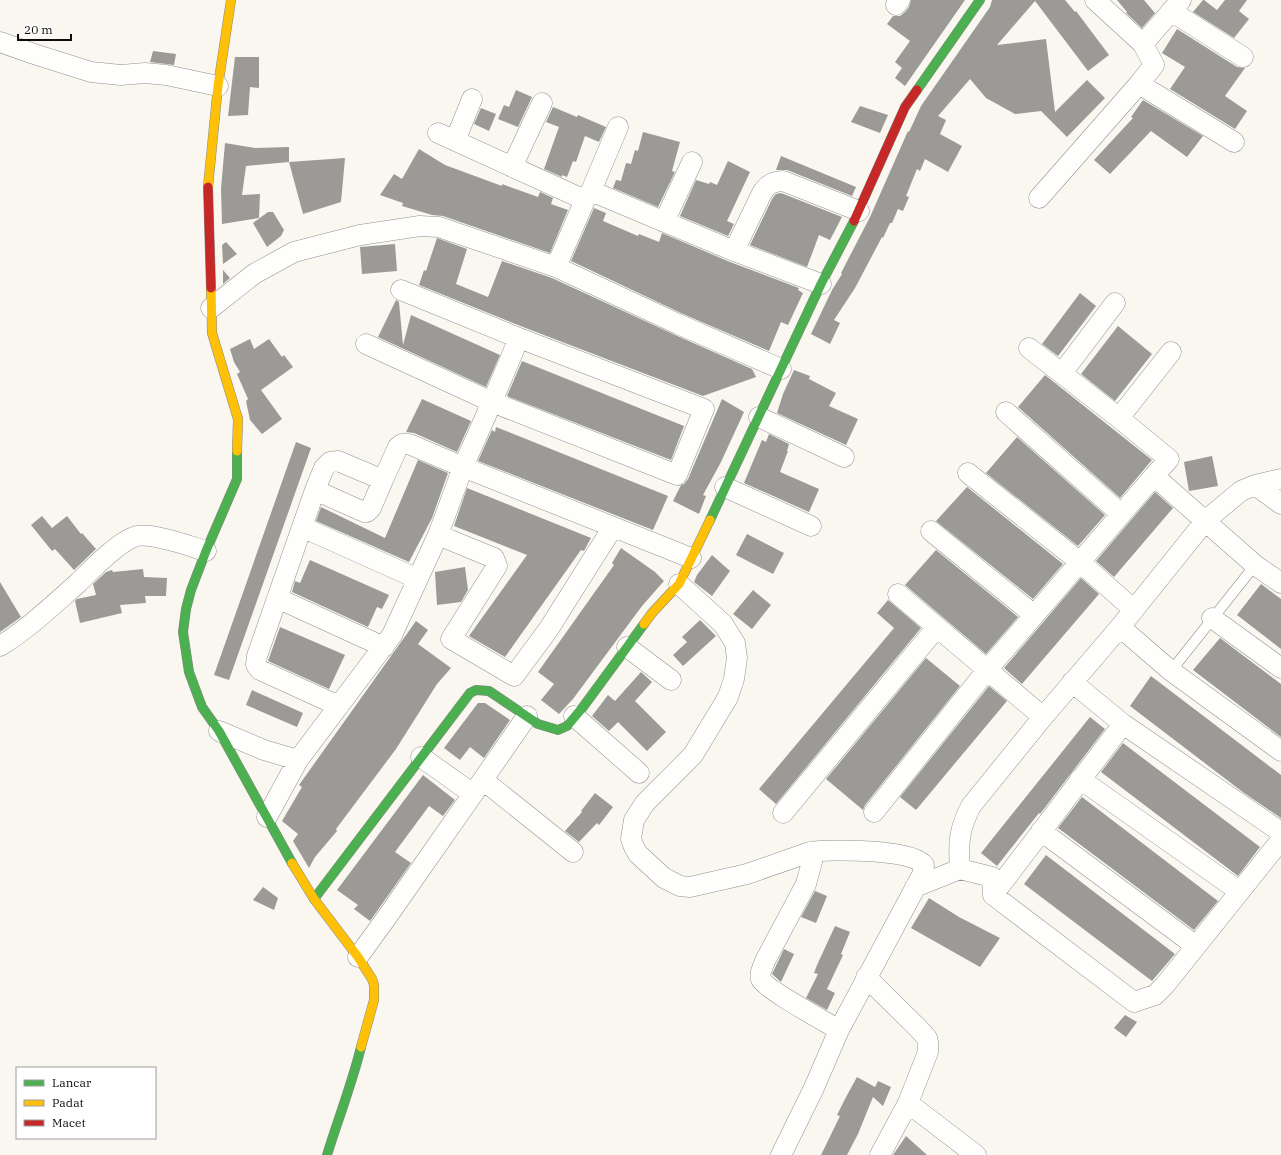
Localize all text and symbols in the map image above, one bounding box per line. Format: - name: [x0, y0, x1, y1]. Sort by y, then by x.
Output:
- scale bar: [18, 16, 71, 42]
- text: 20 m: [24, 22, 53, 37]
- legend: [16, 1067, 156, 1139]
- text: Lancar: [52, 1075, 92, 1090]
- text: Padat: [52, 1095, 84, 1110]
- text: Macet: [52, 1115, 86, 1130]

